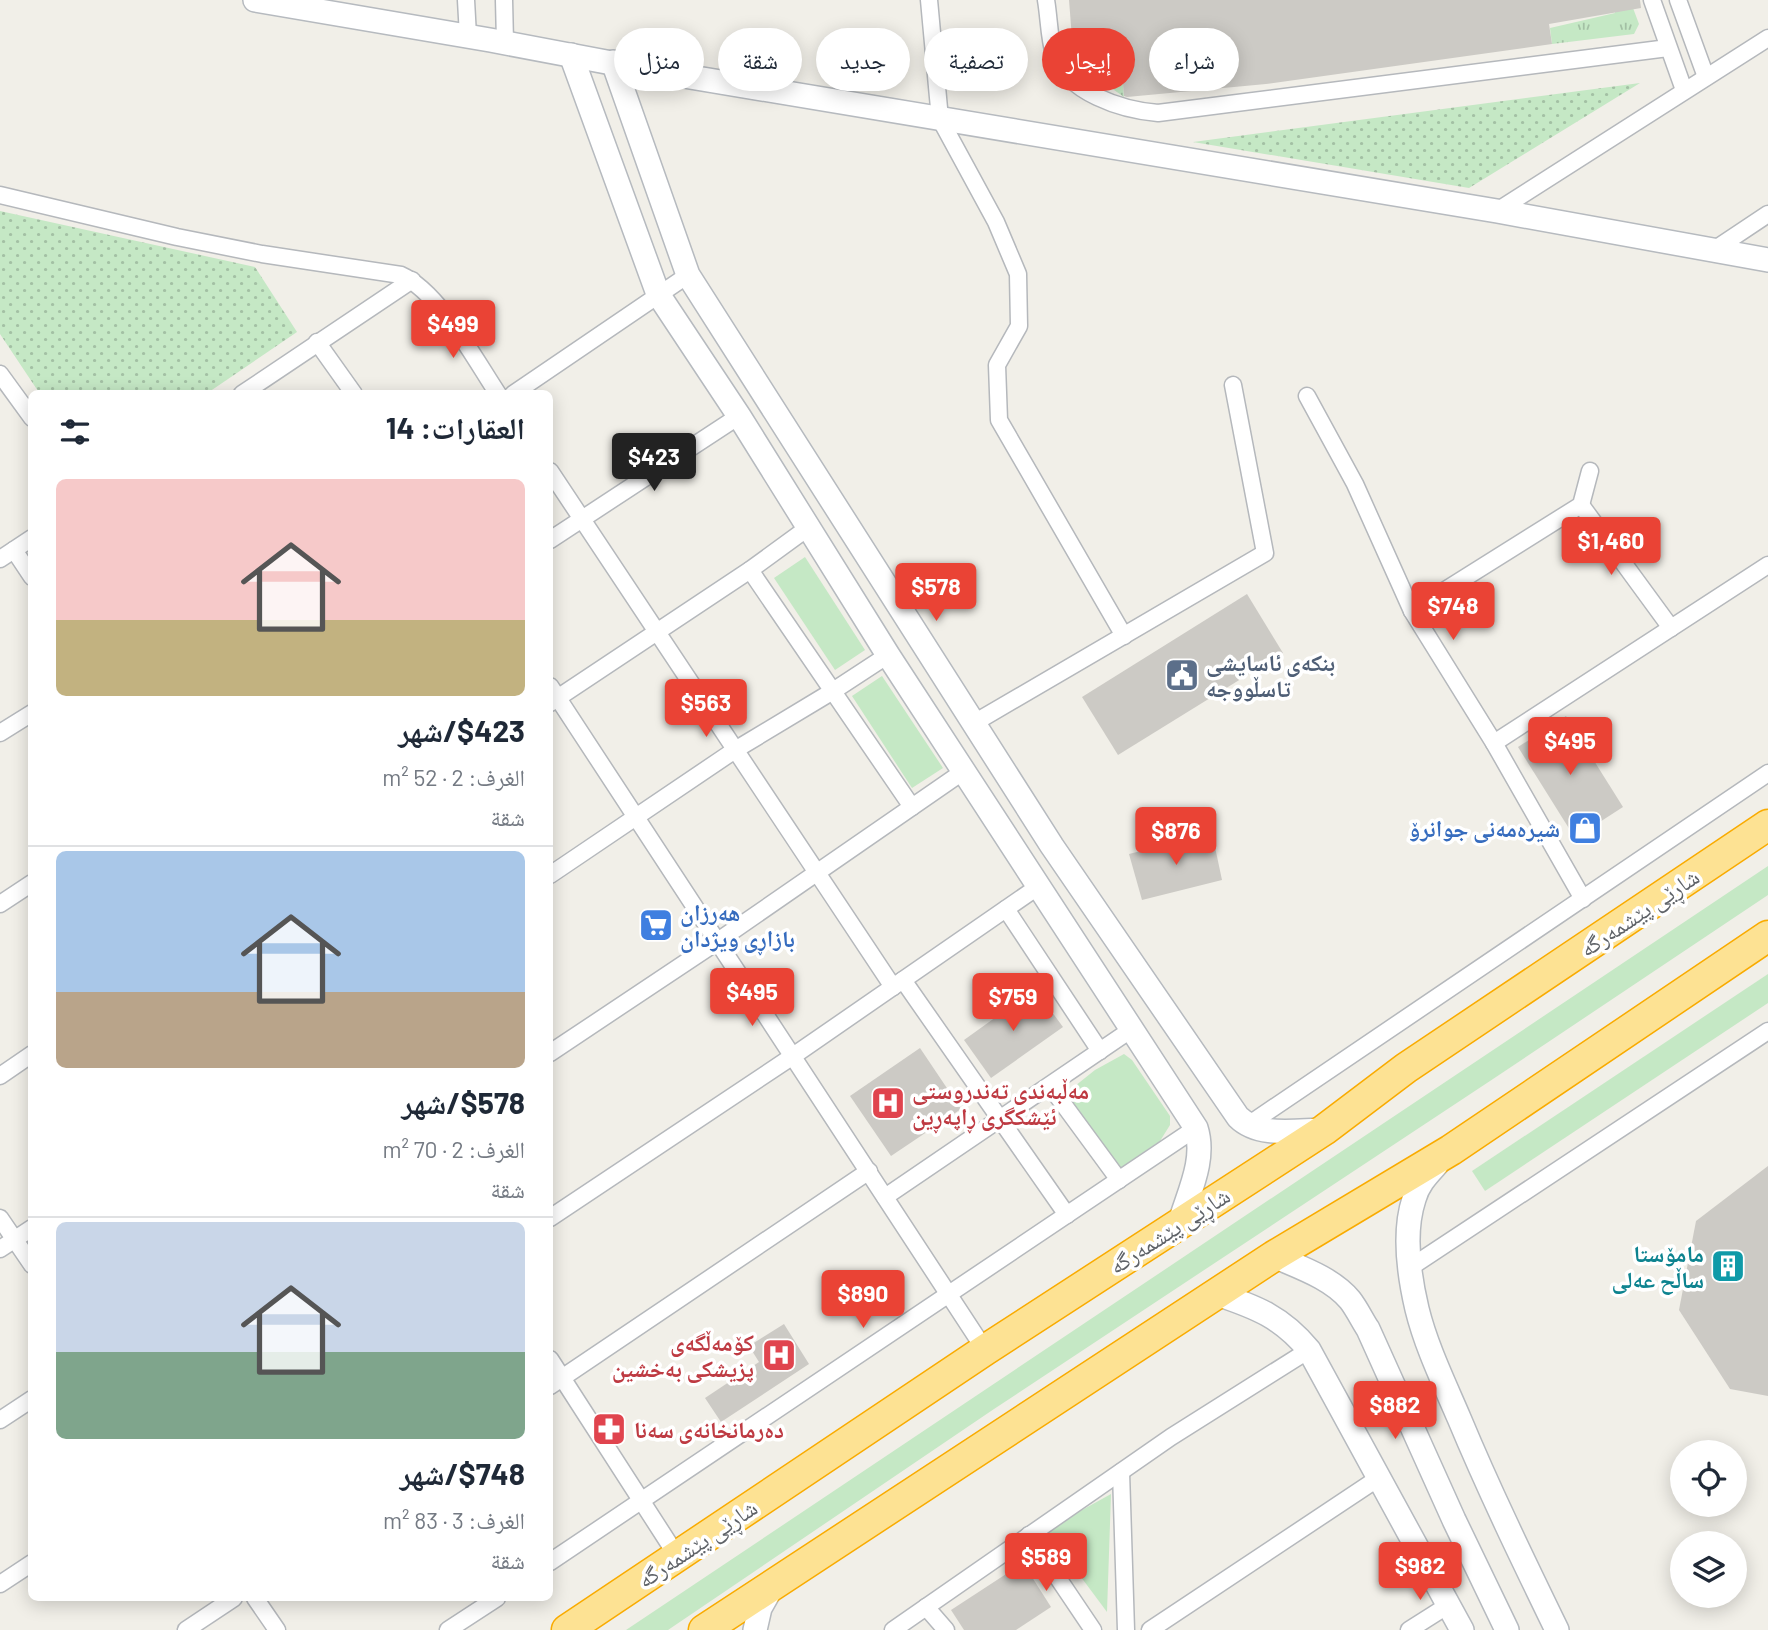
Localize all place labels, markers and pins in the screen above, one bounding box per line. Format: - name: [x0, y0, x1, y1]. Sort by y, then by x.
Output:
- pin: $499: [412, 300, 494, 360]
- pin: $423: [613, 434, 695, 493]
- pin: $1,460: [1554, 518, 1668, 577]
- pin: $578: [895, 564, 977, 623]
- pin: $748: [1412, 582, 1494, 642]
- place label: بنکەی ئاسایشی تاسڵووجە: [1206, 648, 1335, 702]
- public building icon: بنکەی ئاسایشی تاسڵووجە: [1163, 656, 1201, 694]
- pin: $563: [665, 680, 747, 739]
- pin: $495: [1529, 718, 1611, 777]
- pin: $876: [1135, 808, 1217, 867]
- shop icon: شیرەمەنی جوانرۆ: [1566, 809, 1604, 847]
- place label: شیرەمەنی جوانرۆ: [1409, 814, 1560, 843]
- place label: ھەرزان بازاڕی ویژدان: [680, 898, 795, 956]
- supermarket icon: ھەرزان بازاڕی ویژدان: [637, 906, 675, 944]
- pin: $495: [711, 968, 793, 1028]
- pin: $759: [972, 974, 1054, 1033]
- place label: مەڵبەندی تەندروستی ئێشکگری ڕاپەڕین: [912, 1076, 1089, 1134]
- hospital icon: مەڵبەندی تەندروستی ئێشکگری ڕاپەڕین: [869, 1084, 907, 1122]
- place label: مامۆستا ساڵح عەلی: [1612, 1239, 1704, 1295]
- building icon: مامۆستا ساڵح عەلی: [1709, 1247, 1747, 1285]
- pin: $890: [822, 1270, 904, 1330]
- place label: کۆمەڵگەی پزیشکی بەخشین: [612, 1328, 754, 1383]
- hospital icon: کۆمەڵگەی پزیشکی بەخشین: [760, 1336, 798, 1374]
- pin: $882: [1354, 1382, 1436, 1441]
- pharmacy icon: دەرمانخانەی سەنا: [590, 1410, 628, 1448]
- place label: دەرمانخانەی سەنا: [634, 1415, 784, 1444]
- pin: $589: [1005, 1534, 1087, 1593]
- pin: $982: [1379, 1542, 1461, 1602]

